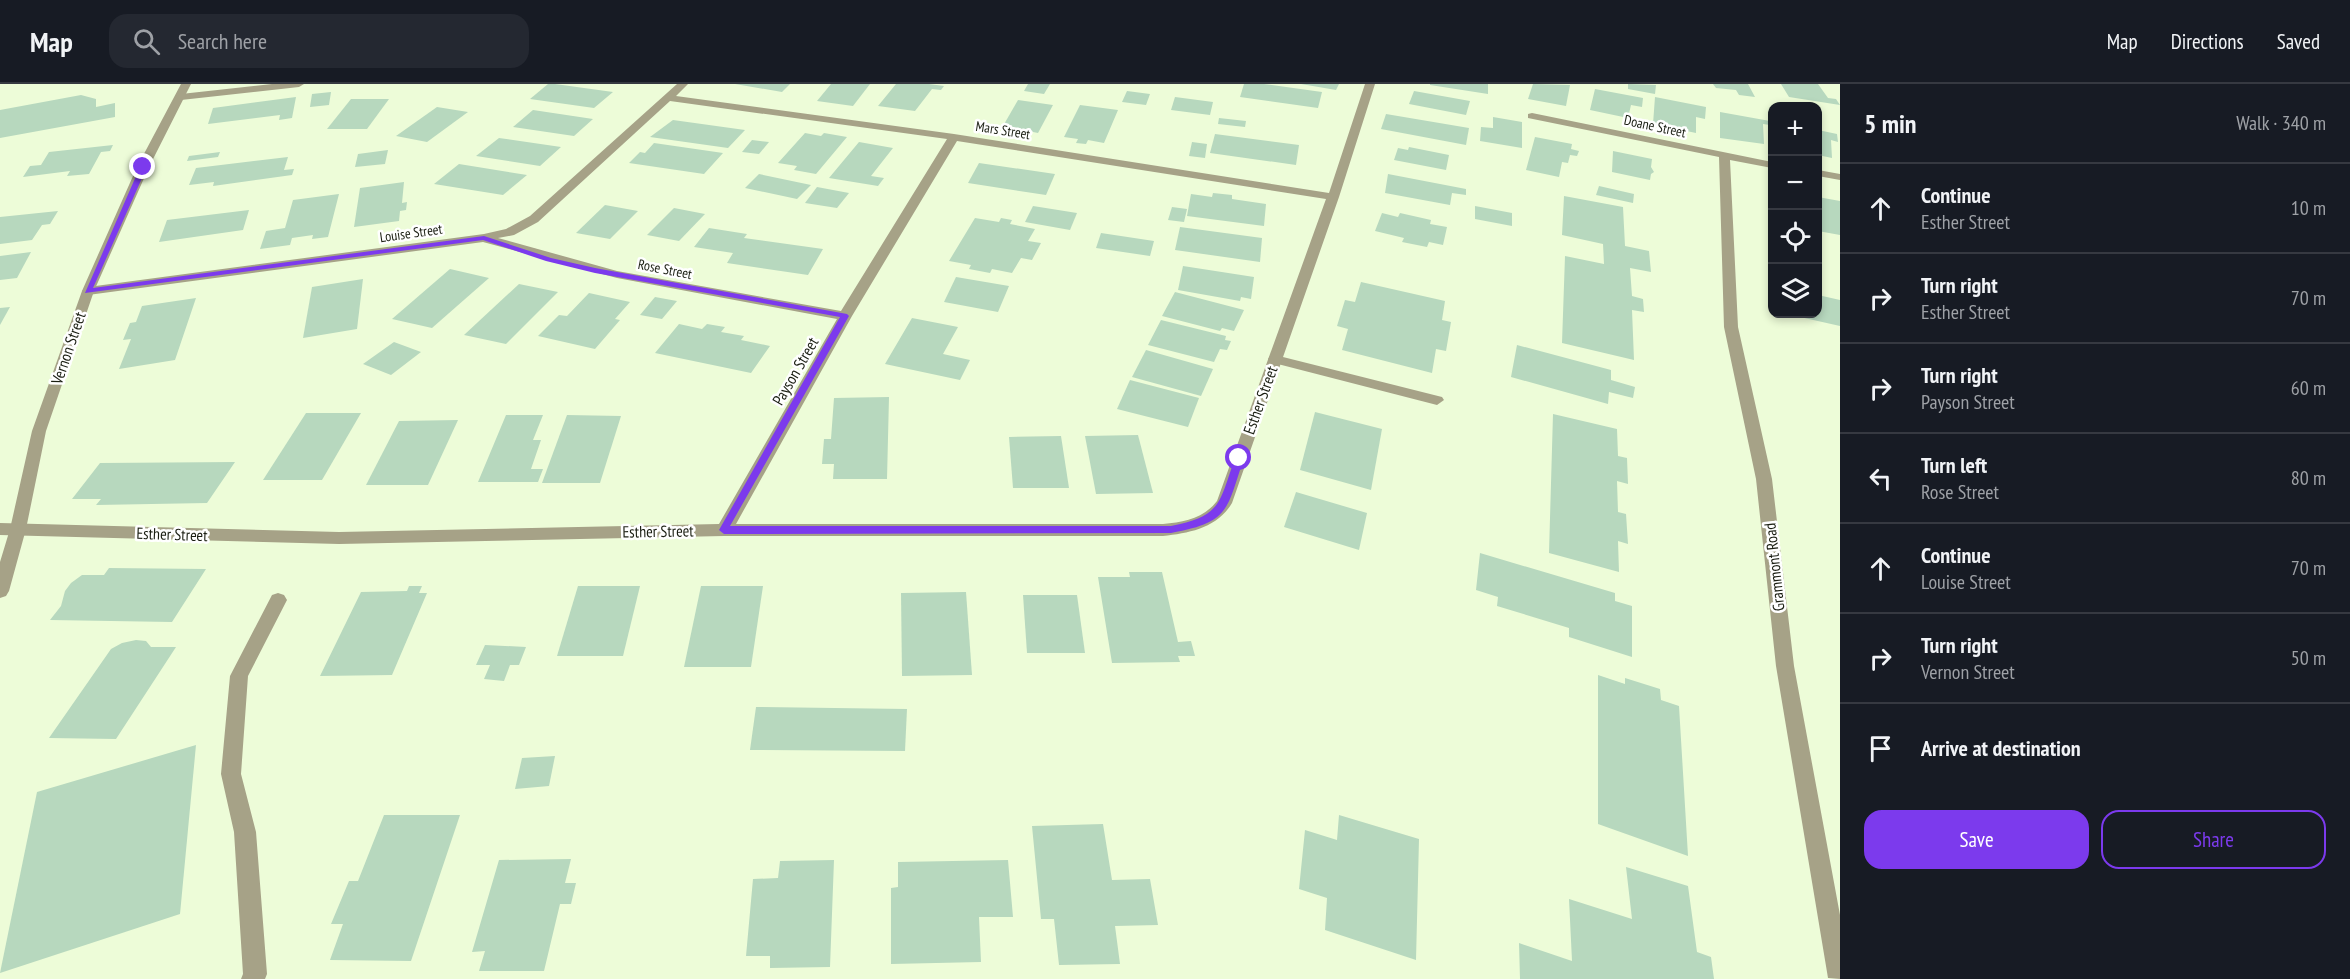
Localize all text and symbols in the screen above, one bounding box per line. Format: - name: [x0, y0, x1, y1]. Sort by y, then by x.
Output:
- search box: [109, 14, 529, 68]
- text: Map: [30, 23, 73, 60]
- icon: search: [130, 25, 163, 58]
- text: Search here: [178, 27, 267, 55]
- text: Map: [2107, 28, 2138, 55]
- text: Directions: [2171, 28, 2244, 55]
- text: Saved: [2277, 28, 2320, 55]
- map controls: [1768, 102, 1822, 318]
- button: +: [1768, 102, 1822, 156]
- text: 5 min: [1864, 107, 1917, 140]
- text: Walk · 340 m: [2236, 110, 2326, 136]
- street label: Doane Street: [1622, 111, 1688, 141]
- street label: Mars Street: [974, 117, 1032, 143]
- route end: [129, 153, 155, 179]
- button: −: [1768, 156, 1822, 210]
- text: Continue: [1921, 181, 1991, 209]
- icon: ahead: [1864, 192, 1897, 225]
- text: 10 m: [2291, 195, 2326, 221]
- text: Esther Street: [1921, 209, 2010, 235]
- button: locate: [1768, 210, 1822, 264]
- street label: Louise Street: [379, 220, 443, 246]
- street label: Rose Street: [636, 255, 694, 283]
- button: layers: [1768, 264, 1822, 318]
- text: Turn right: [1921, 271, 1998, 299]
- icon: right: [1864, 282, 1897, 315]
- text: 70 m: [2291, 285, 2326, 311]
- text: Esther Street: [1921, 299, 2010, 325]
- street label: Vernon Street: [46, 309, 90, 388]
- street label: Payson Street: [768, 333, 823, 409]
- text: Turn right: [1921, 361, 1998, 389]
- street label: Esther Street: [1238, 363, 1282, 437]
- icon: right: [1864, 372, 1897, 405]
- text: 60 m: [2291, 375, 2326, 401]
- text: Payson Street: [1921, 389, 2015, 415]
- route start: [1225, 444, 1251, 470]
- text: Turn left: [1921, 451, 1987, 479]
- icon: left: [1864, 462, 1897, 495]
- text: 80 m: [2291, 465, 2326, 491]
- text: Rose Street: [1921, 479, 1999, 505]
- street label: Esther Street: [622, 520, 694, 542]
- street label: Grammont Road: [1759, 522, 1789, 612]
- street label: Esther Street: [136, 523, 209, 545]
- text: Continue: [1921, 541, 1991, 569]
- icon: ahead: [1864, 552, 1897, 585]
- text: 70 m: [2291, 555, 2326, 581]
- text: Louise Street: [1921, 569, 2011, 595]
- text: Turn right: [1921, 631, 1998, 659]
- icon: right: [1864, 642, 1897, 675]
- text: 50 m: [2291, 645, 2326, 671]
- text: Vernon Street: [1921, 659, 2015, 685]
- icon: arrive: [1864, 732, 1897, 765]
- text: Arrive at destination: [1921, 734, 2081, 762]
- button: Save: [1864, 810, 2089, 869]
- button: Share: [2101, 810, 2326, 869]

